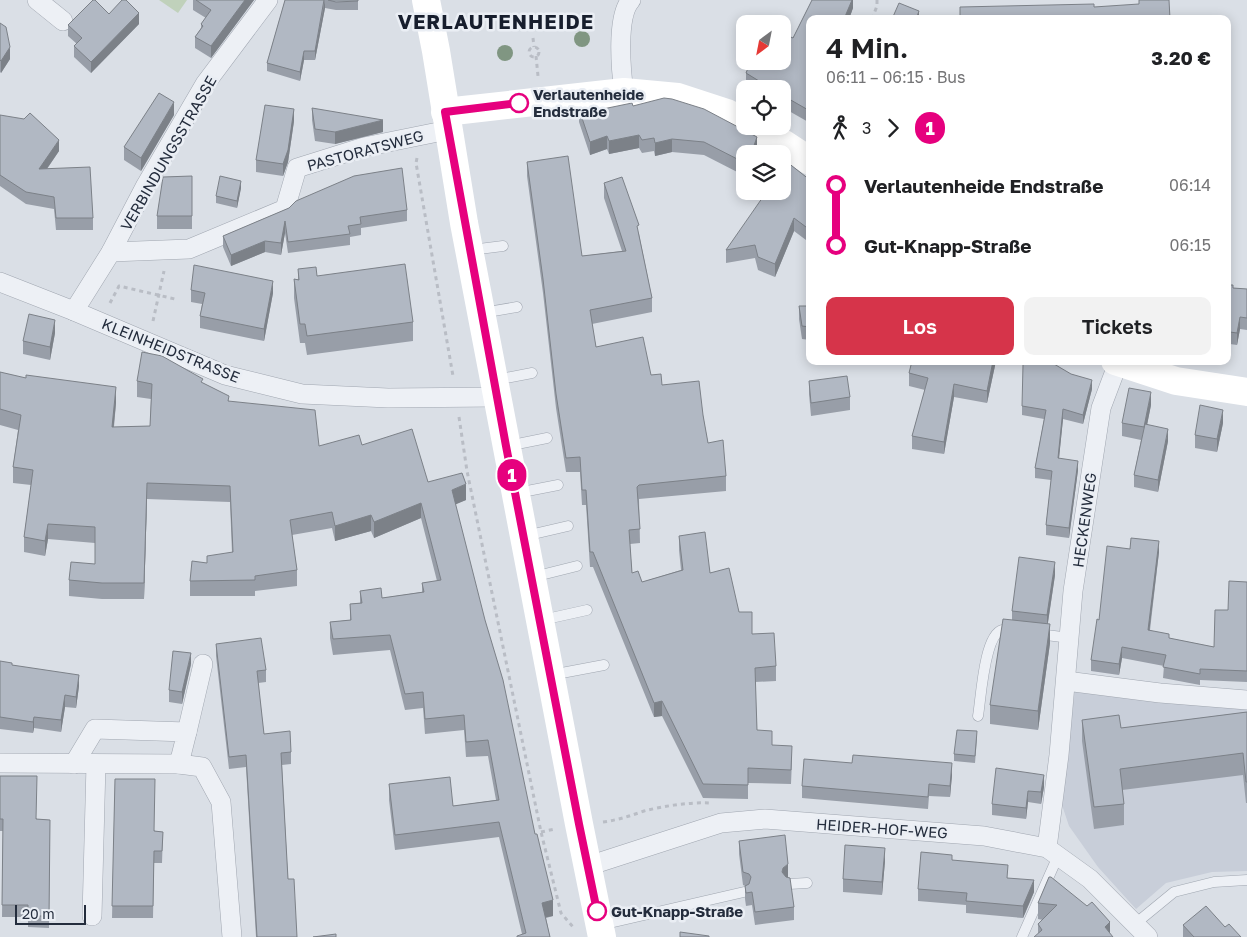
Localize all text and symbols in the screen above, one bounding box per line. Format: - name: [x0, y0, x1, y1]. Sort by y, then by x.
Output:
- district label: VERLAUTENHEIDE: [398, 9, 594, 33]
- north arrow: [736, 15, 791, 70]
- map controls: [736, 15, 791, 200]
- text: 4 Min.: [826, 31, 908, 64]
- text: 3.20 €: [1151, 46, 1211, 69]
- text: 06:11 – 06:15 · Bus: [826, 67, 966, 87]
- street label: VERBINDUNGSSTRASSE: [116, 72, 220, 234]
- button: locate: [736, 80, 791, 135]
- place label: Verlautenheide Endstraße: [533, 85, 644, 120]
- marker: Verlautenheide Endstraße: [509, 93, 529, 113]
- icon: walk: [826, 114, 854, 142]
- icon: forward: [879, 114, 907, 142]
- text: 1: [925, 117, 935, 139]
- text: 3: [862, 118, 871, 138]
- street label: PASTORATSWEG: [305, 126, 425, 174]
- button: layers: [736, 145, 791, 200]
- text: Verlautenheide Endstraße: [864, 174, 1103, 197]
- text: 06:14: [1169, 175, 1211, 195]
- text: Gut-Knapp-Straße: [864, 234, 1031, 257]
- text: 06:15: [1170, 235, 1211, 255]
- button: Los: [826, 297, 1014, 355]
- button: Tickets: [1024, 297, 1211, 355]
- street label: KLEINHEIDSTRASSE: [99, 314, 243, 386]
- line badge: 1: [496, 459, 528, 491]
- text: 1: [507, 464, 517, 486]
- street label: HECKENWEG: [1068, 471, 1100, 569]
- street label: HEIDER-HOF-WEG: [816, 814, 948, 842]
- marker: Gut-Knapp-Straße: [587, 901, 607, 921]
- scale bar: [15, 902, 86, 925]
- place label: Gut-Knapp-Straße: [611, 902, 743, 920]
- text: 20 m: [22, 905, 55, 922]

